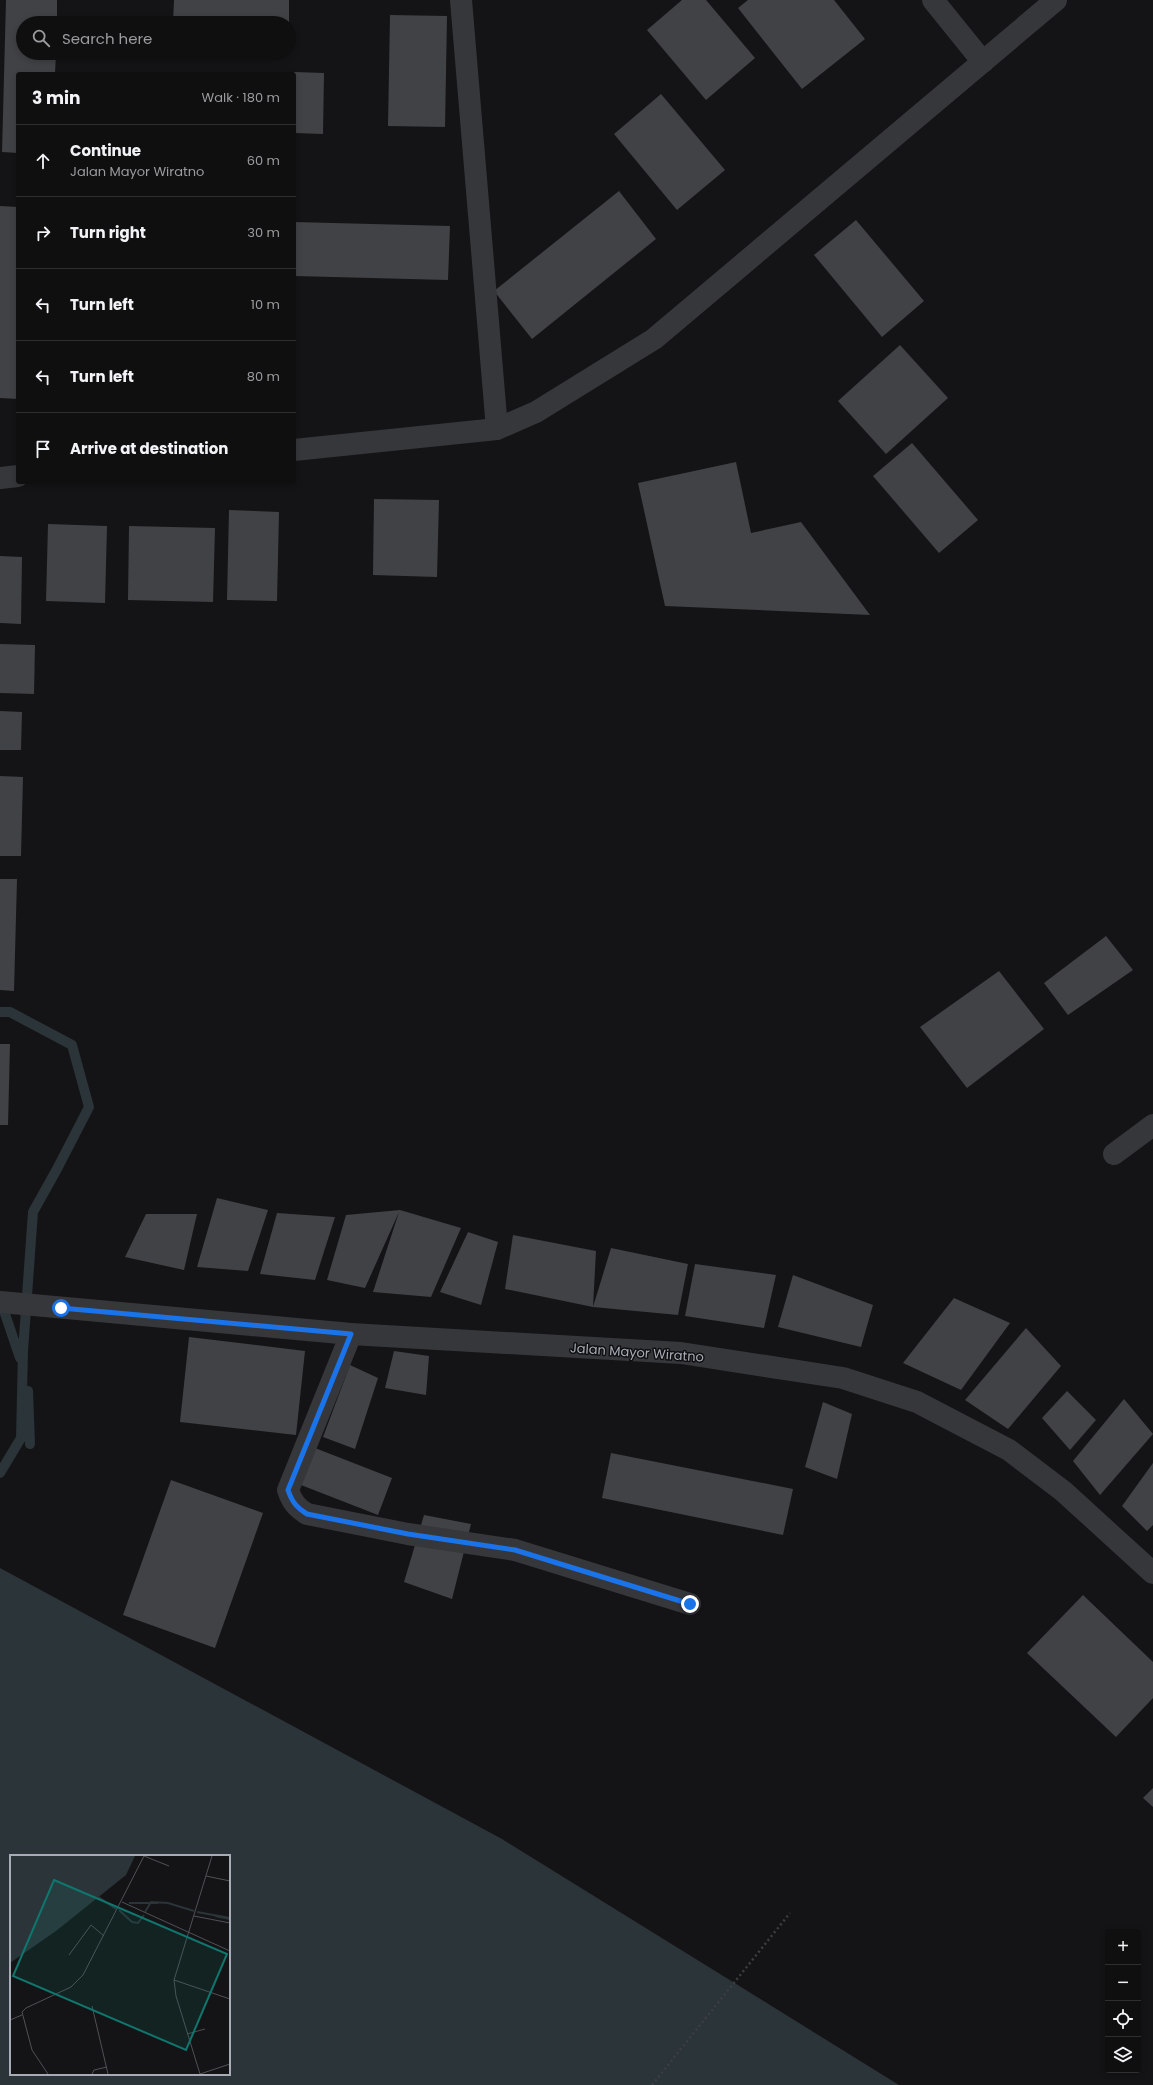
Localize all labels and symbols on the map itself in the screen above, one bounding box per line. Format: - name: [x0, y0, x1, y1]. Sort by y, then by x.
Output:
- route start: [52, 1299, 70, 1317]
- street label: Jalan Mayor Wiratno: [569, 1338, 705, 1367]
- route end: [681, 1595, 699, 1613]
- inset map: [10, 1855, 230, 2075]

